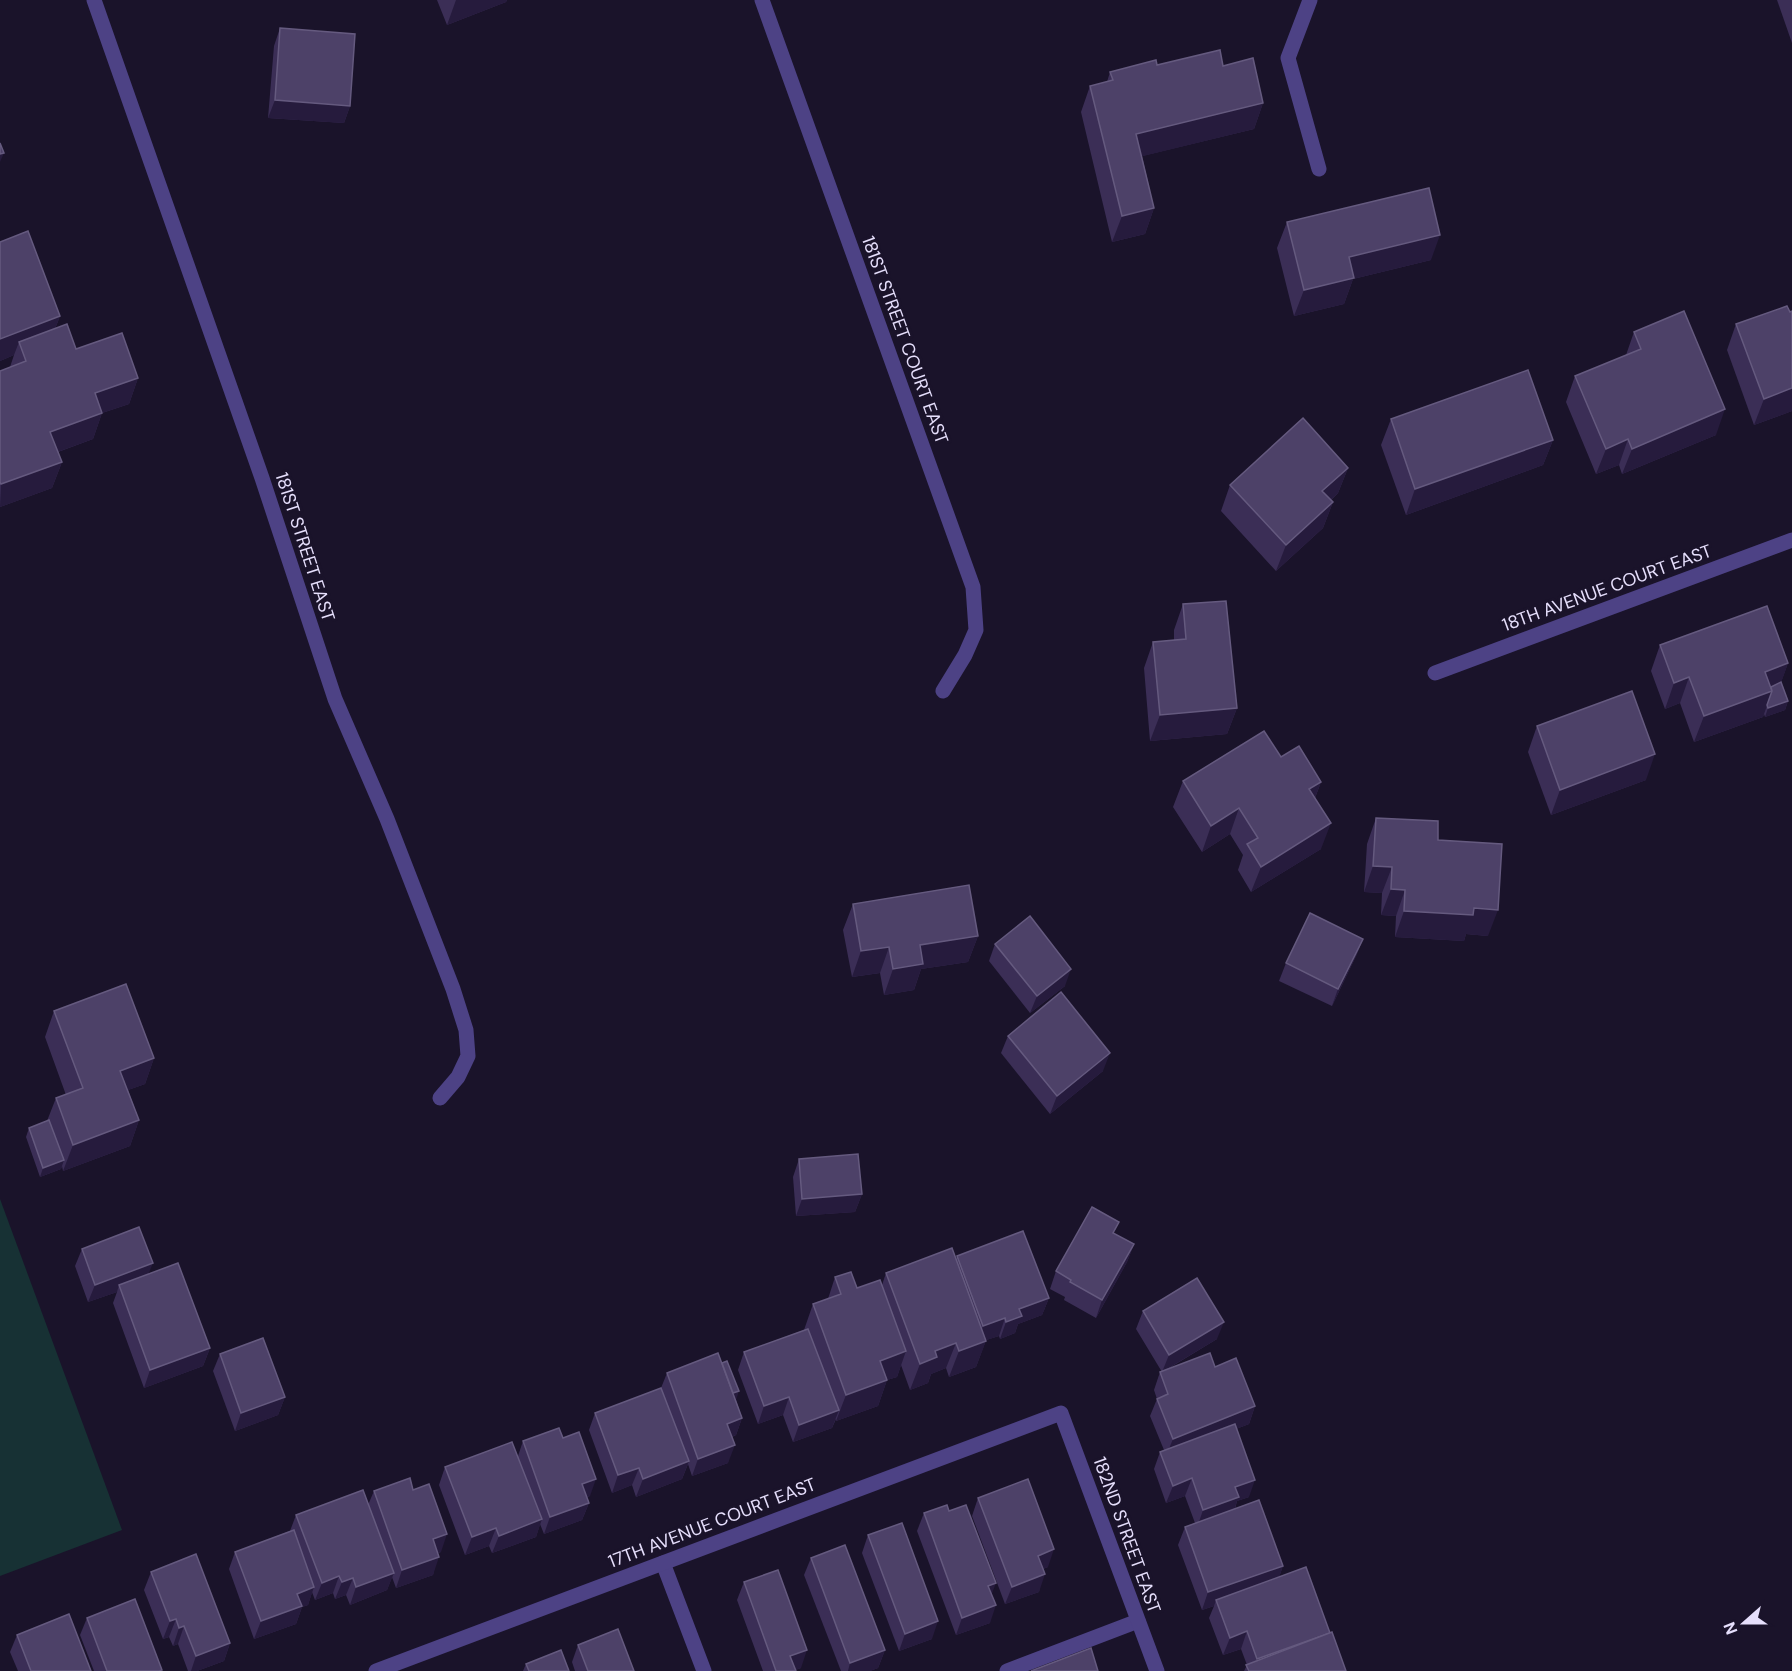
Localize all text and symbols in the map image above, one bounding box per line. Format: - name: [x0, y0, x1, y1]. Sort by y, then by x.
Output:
- street label: 181ST STREET COURT EAST: [856, 233, 954, 447]
- street label: 181ST STREET EAST: [270, 469, 340, 625]
- street label: 18TH AVENUE COURT EAST: [1499, 539, 1715, 637]
- street label: 182ND STREET EAST: [1088, 1453, 1166, 1617]
- street label: 17TH AVENUE COURT EAST: [605, 1472, 819, 1574]
- north arrow: [1714, 1593, 1774, 1653]
- text: N: [1719, 1619, 1742, 1637]

